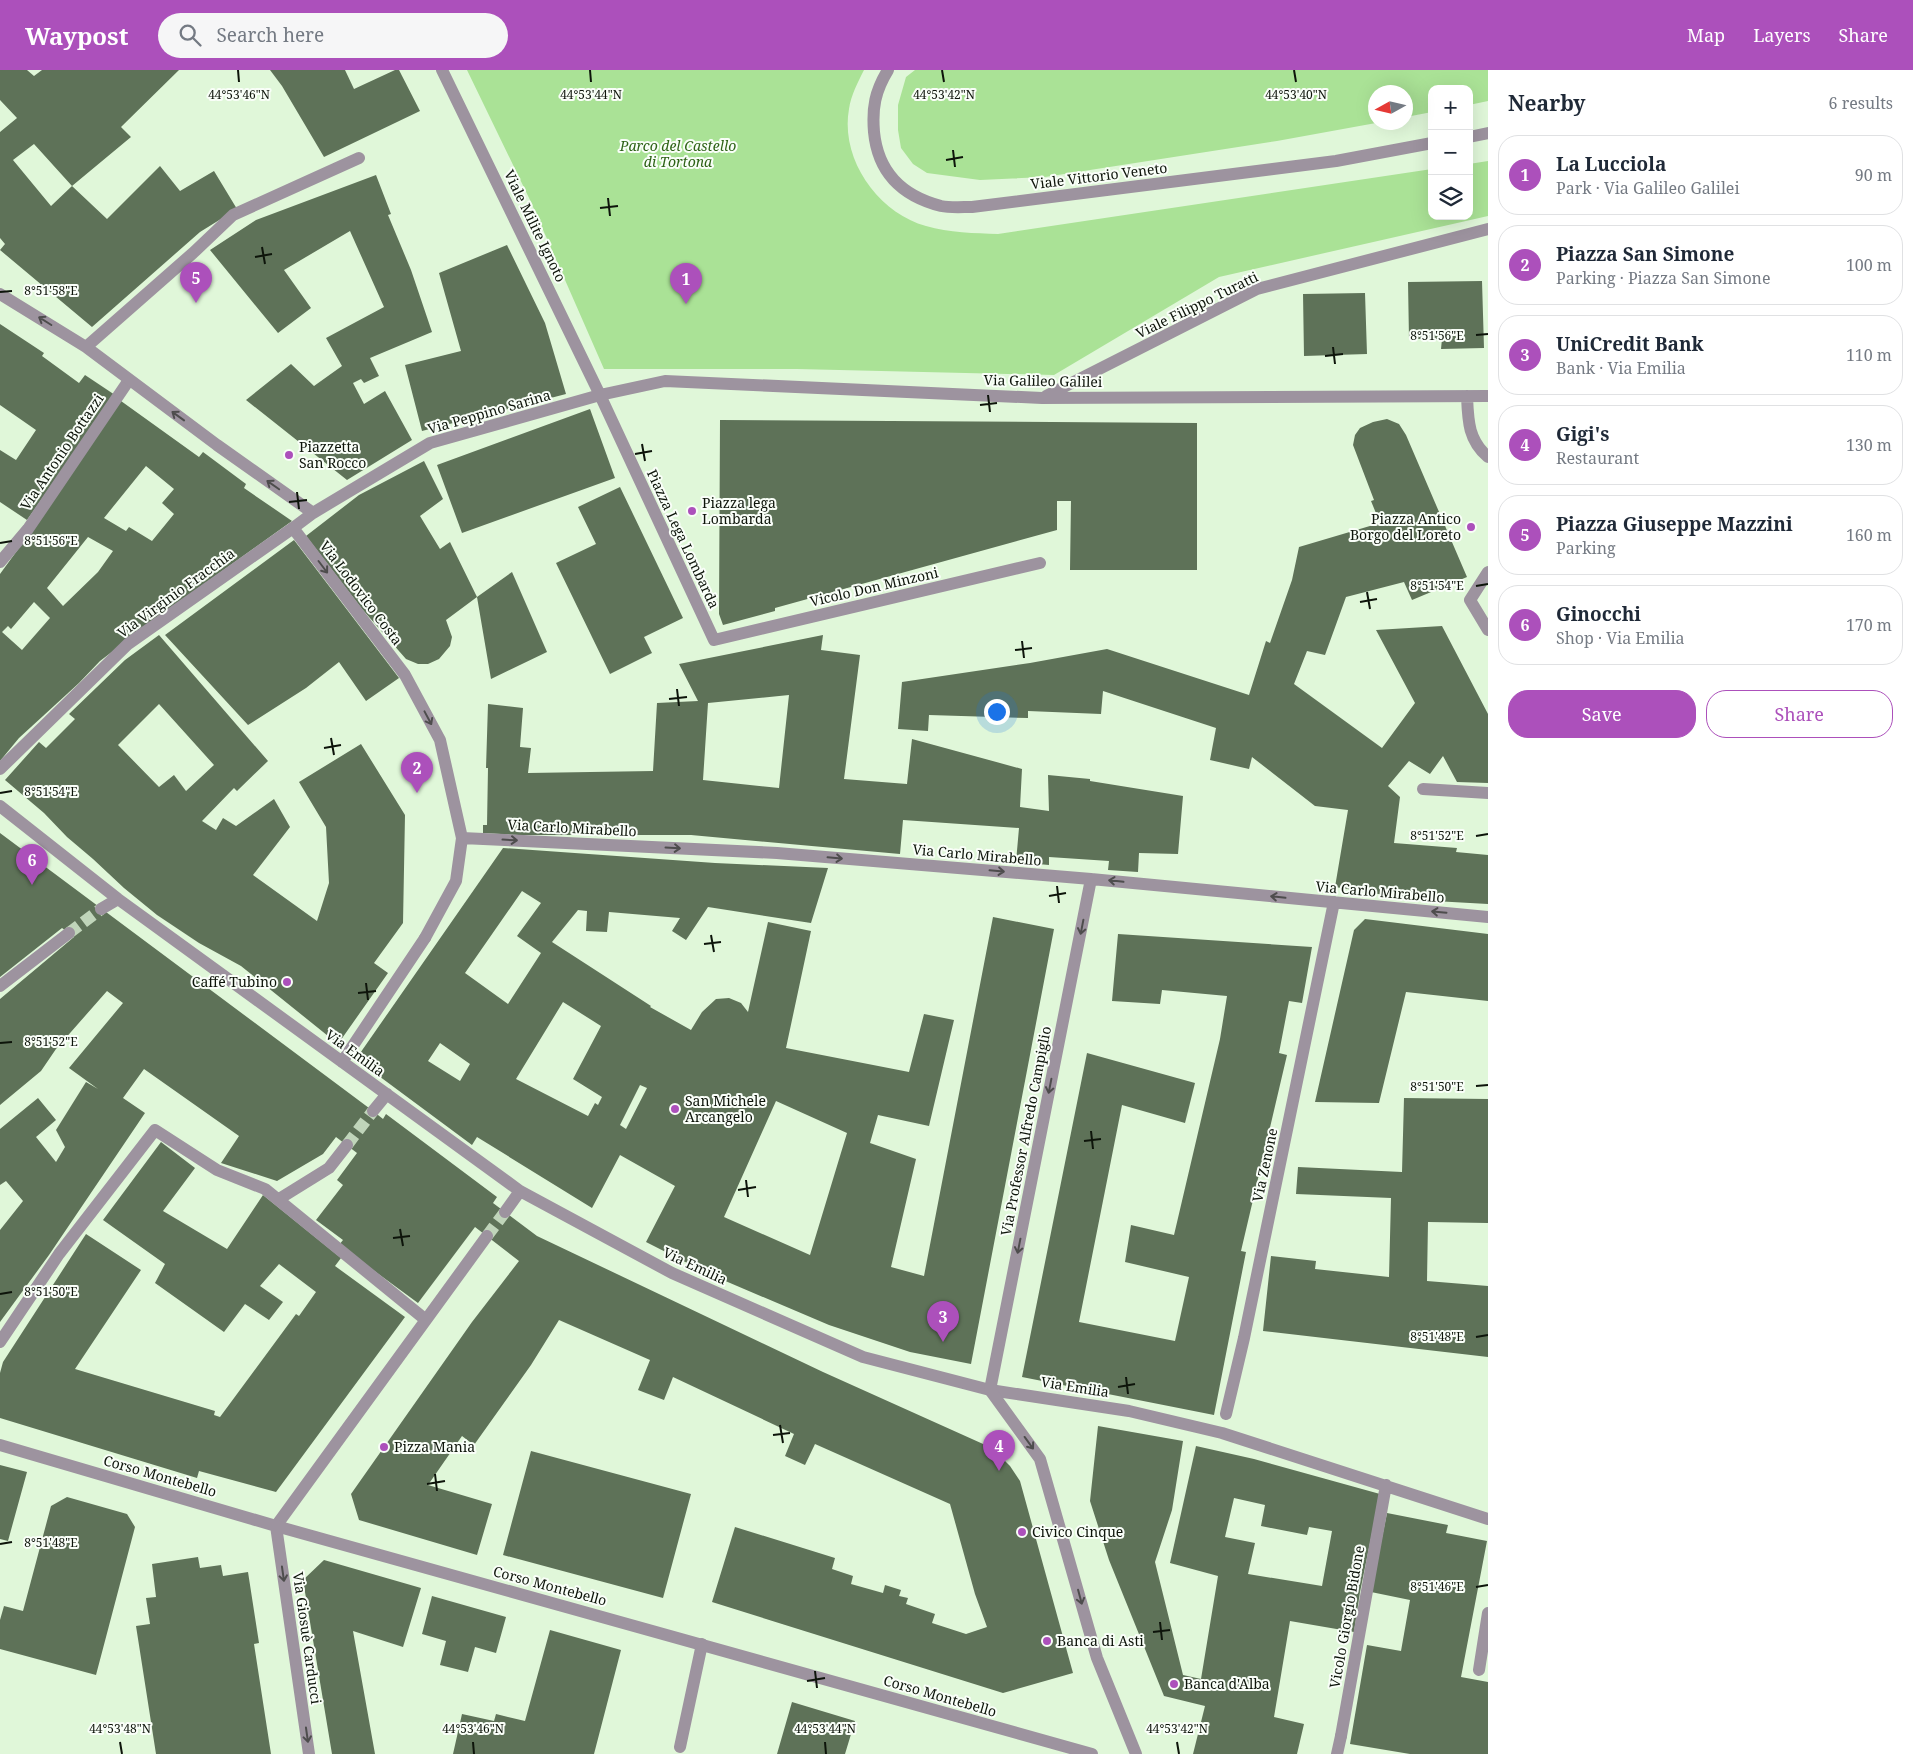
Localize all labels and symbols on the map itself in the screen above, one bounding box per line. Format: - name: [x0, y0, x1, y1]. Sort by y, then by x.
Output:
- north arrow: [1368, 85, 1413, 130]
- text: 44°53'46"N: [208, 86, 270, 103]
- text: 44°53'44"N: [560, 86, 622, 103]
- text: 44°53'42"N: [913, 86, 975, 103]
- text: 44°53'40"N: [1265, 86, 1327, 103]
- park label: Parco del Castello di Tortona: [619, 136, 736, 171]
- street label: Viale Vittorio Veneto: [1030, 158, 1168, 193]
- street label: Viale Milite Ignoto: [500, 167, 571, 285]
- pin: 5: [180, 262, 212, 303]
- pin: 1: [670, 263, 702, 304]
- street label: Viale Filippo Turatti: [1133, 266, 1262, 342]
- text: 8°51'58"E: [24, 282, 78, 299]
- one-way arrow: [38, 316, 52, 326]
- text: 8°51'56"E: [1410, 327, 1464, 344]
- street label: Via Galileo Galilei: [983, 370, 1103, 391]
- street label: Via Peppino Sarina: [425, 385, 553, 438]
- street label: Via Antonio Bottazzi: [16, 389, 108, 514]
- one-way arrow: [172, 411, 185, 422]
- place label: Piazzetta San Rocco: [299, 437, 366, 472]
- marker: Piazzetta San Rocco: [283, 449, 295, 461]
- street label: Piazza Lega Lombarda: [643, 466, 724, 612]
- one-way arrow: [266, 480, 280, 490]
- place label: Piazza lega Lombarda: [702, 493, 776, 528]
- marker: Piazza lega Lombarda: [686, 505, 698, 517]
- place label: Piazza Antico Borgo del Loreto: [1350, 509, 1461, 544]
- marker: Piazza Antico Borgo del Loreto: [1465, 521, 1477, 533]
- text: 8°51'56"E: [24, 532, 78, 549]
- street label: Via Lodovico Costa: [316, 537, 407, 649]
- street label: Via Virginio Fracchia: [113, 543, 238, 642]
- one-way arrow: [317, 560, 328, 573]
- street label: Vicolo Don Minzoni: [808, 562, 940, 611]
- text: 8°51'54"E: [1410, 577, 1464, 594]
- your location: [984, 699, 1010, 725]
- one-way arrow: [424, 710, 433, 725]
- pin: 2: [401, 752, 433, 793]
- text: 8°51'54"E: [24, 783, 78, 800]
- street label: Via Carlo Mirabello: [507, 815, 637, 840]
- text: 8°51'52"E: [1410, 827, 1464, 844]
- one-way arrow: [502, 836, 518, 845]
- street label: Via Carlo Mirabello: [912, 839, 1042, 870]
- pin: 6: [16, 844, 48, 885]
- one-way arrow: [664, 844, 680, 853]
- one-way arrow: [827, 853, 843, 863]
- one-way arrow: [988, 867, 1004, 876]
- street label: Via Carlo Mirabello: [1315, 876, 1445, 907]
- one-way arrow: [1108, 877, 1124, 886]
- one-way arrow: [1270, 892, 1286, 902]
- one-way arrow: [1432, 907, 1448, 917]
- one-way arrow: [1076, 918, 1086, 934]
- place label: Caffé Tubino: [192, 972, 277, 991]
- marker: Caffé Tubino: [281, 976, 293, 988]
- street label: Via Professor Alfredo Campiglio: [996, 1024, 1055, 1237]
- street label: Via Emilia: [322, 1025, 389, 1081]
- text: 8°51'52"E: [24, 1033, 78, 1050]
- one-way arrow: [1045, 1078, 1055, 1094]
- text: 8°51'50"E: [1410, 1078, 1464, 1095]
- place label: San Michele Arcangelo: [685, 1091, 766, 1126]
- marker: San Michele Arcangelo: [669, 1103, 681, 1115]
- street label: Via Zenone: [1247, 1126, 1282, 1203]
- one-way arrow: [1013, 1237, 1023, 1253]
- street label: Via Emilia: [660, 1242, 730, 1289]
- text: 8°51'50"E: [24, 1283, 78, 1300]
- pin: 3: [927, 1301, 959, 1342]
- text: 8°51'48"E: [1410, 1328, 1464, 1345]
- street label: Via Emilia: [1040, 1372, 1111, 1401]
- pin: 4: [983, 1430, 1015, 1471]
- one-way arrow: [1024, 1436, 1034, 1450]
- place label: Pizza Mania: [394, 1437, 475, 1456]
- marker: Pizza Mania: [378, 1441, 390, 1453]
- street label: Corso Montebello: [101, 1450, 219, 1501]
- place label: Civico Cinque: [1032, 1522, 1123, 1541]
- marker: Civico Cinque: [1016, 1526, 1028, 1538]
- text: 8°51'48"E: [24, 1534, 78, 1551]
- street label: Vicolo Giorgio Bidone: [1325, 1544, 1368, 1690]
- street label: Corso Montebello: [491, 1561, 609, 1610]
- one-way arrow: [278, 1566, 288, 1582]
- street label: Via Giosuè Carducci: [289, 1571, 326, 1706]
- text: 8°51'46"E: [1410, 1578, 1464, 1595]
- one-way arrow: [1076, 1588, 1086, 1604]
- place label: Banca di Asti: [1057, 1631, 1144, 1650]
- marker: Banca di Asti: [1041, 1635, 1053, 1647]
- street label: Corso Montebello: [881, 1670, 999, 1721]
- place label: Banca d'Alba: [1184, 1674, 1270, 1693]
- marker: Banca d'Alba: [1168, 1678, 1180, 1690]
- text: 44°53'48"N: [89, 1720, 151, 1737]
- text: 44°53'46"N: [442, 1720, 504, 1737]
- text: 44°53'44"N: [794, 1720, 856, 1737]
- text: 44°53'42"N: [1146, 1720, 1208, 1737]
- one-way arrow: [302, 1727, 312, 1743]

